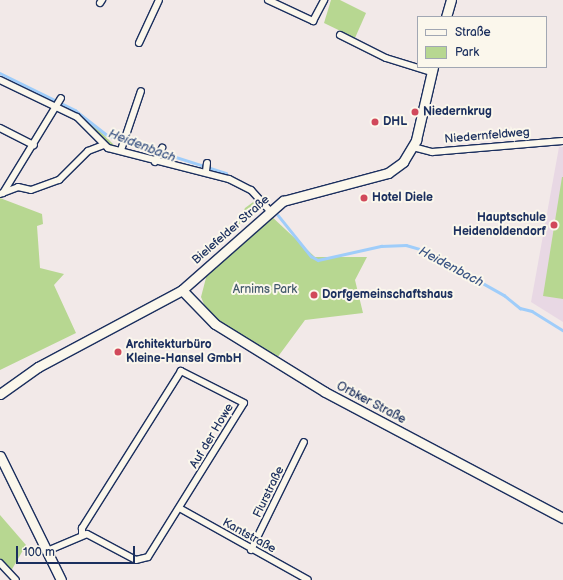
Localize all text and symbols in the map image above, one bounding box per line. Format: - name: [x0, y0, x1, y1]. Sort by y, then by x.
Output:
- legend: [417, 16, 547, 68]
- text: Straße: [455, 25, 491, 40]
- text: Park: [455, 45, 479, 60]
- place label: Niedernkrug: [423, 105, 492, 119]
- marker: Niedernkrug: [410, 107, 420, 117]
- place label: DHL: [383, 115, 407, 129]
- marker: DHL: [370, 117, 380, 127]
- street label: Niedernfeldweg: [444, 125, 530, 147]
- water label: Heidenbach: [106, 126, 178, 166]
- place label: Hotel Diele: [372, 191, 433, 205]
- street label: Bielefelder Straße: [189, 192, 273, 268]
- marker: Hotel Diele: [359, 193, 369, 203]
- place label: Hauptschule Heidenoldendorf: [453, 211, 546, 239]
- marker: Hauptschule Heidenoldendorf: [549, 220, 559, 230]
- water label: Heidenbach: [416, 243, 486, 291]
- park label: Arnims Park: [233, 283, 297, 297]
- place label: Dorfgemeinschaftshaus: [322, 288, 453, 302]
- marker: Dorfgemeinschaftshaus: [309, 290, 319, 300]
- place label: Architekturbüro Kleine-Hansel GmbH: [126, 338, 242, 366]
- marker: Architekturbüro Kleine-Hansel GmbH: [113, 347, 123, 357]
- street label: Orbker Straße: [334, 379, 408, 427]
- street label: Auf der Howe: [187, 401, 237, 471]
- street label: Flurstraße: [250, 464, 288, 520]
- street label: Kantstraße: [220, 515, 278, 557]
- scale bar: [18, 538, 137, 564]
- text: 100 m: [23, 545, 55, 560]

